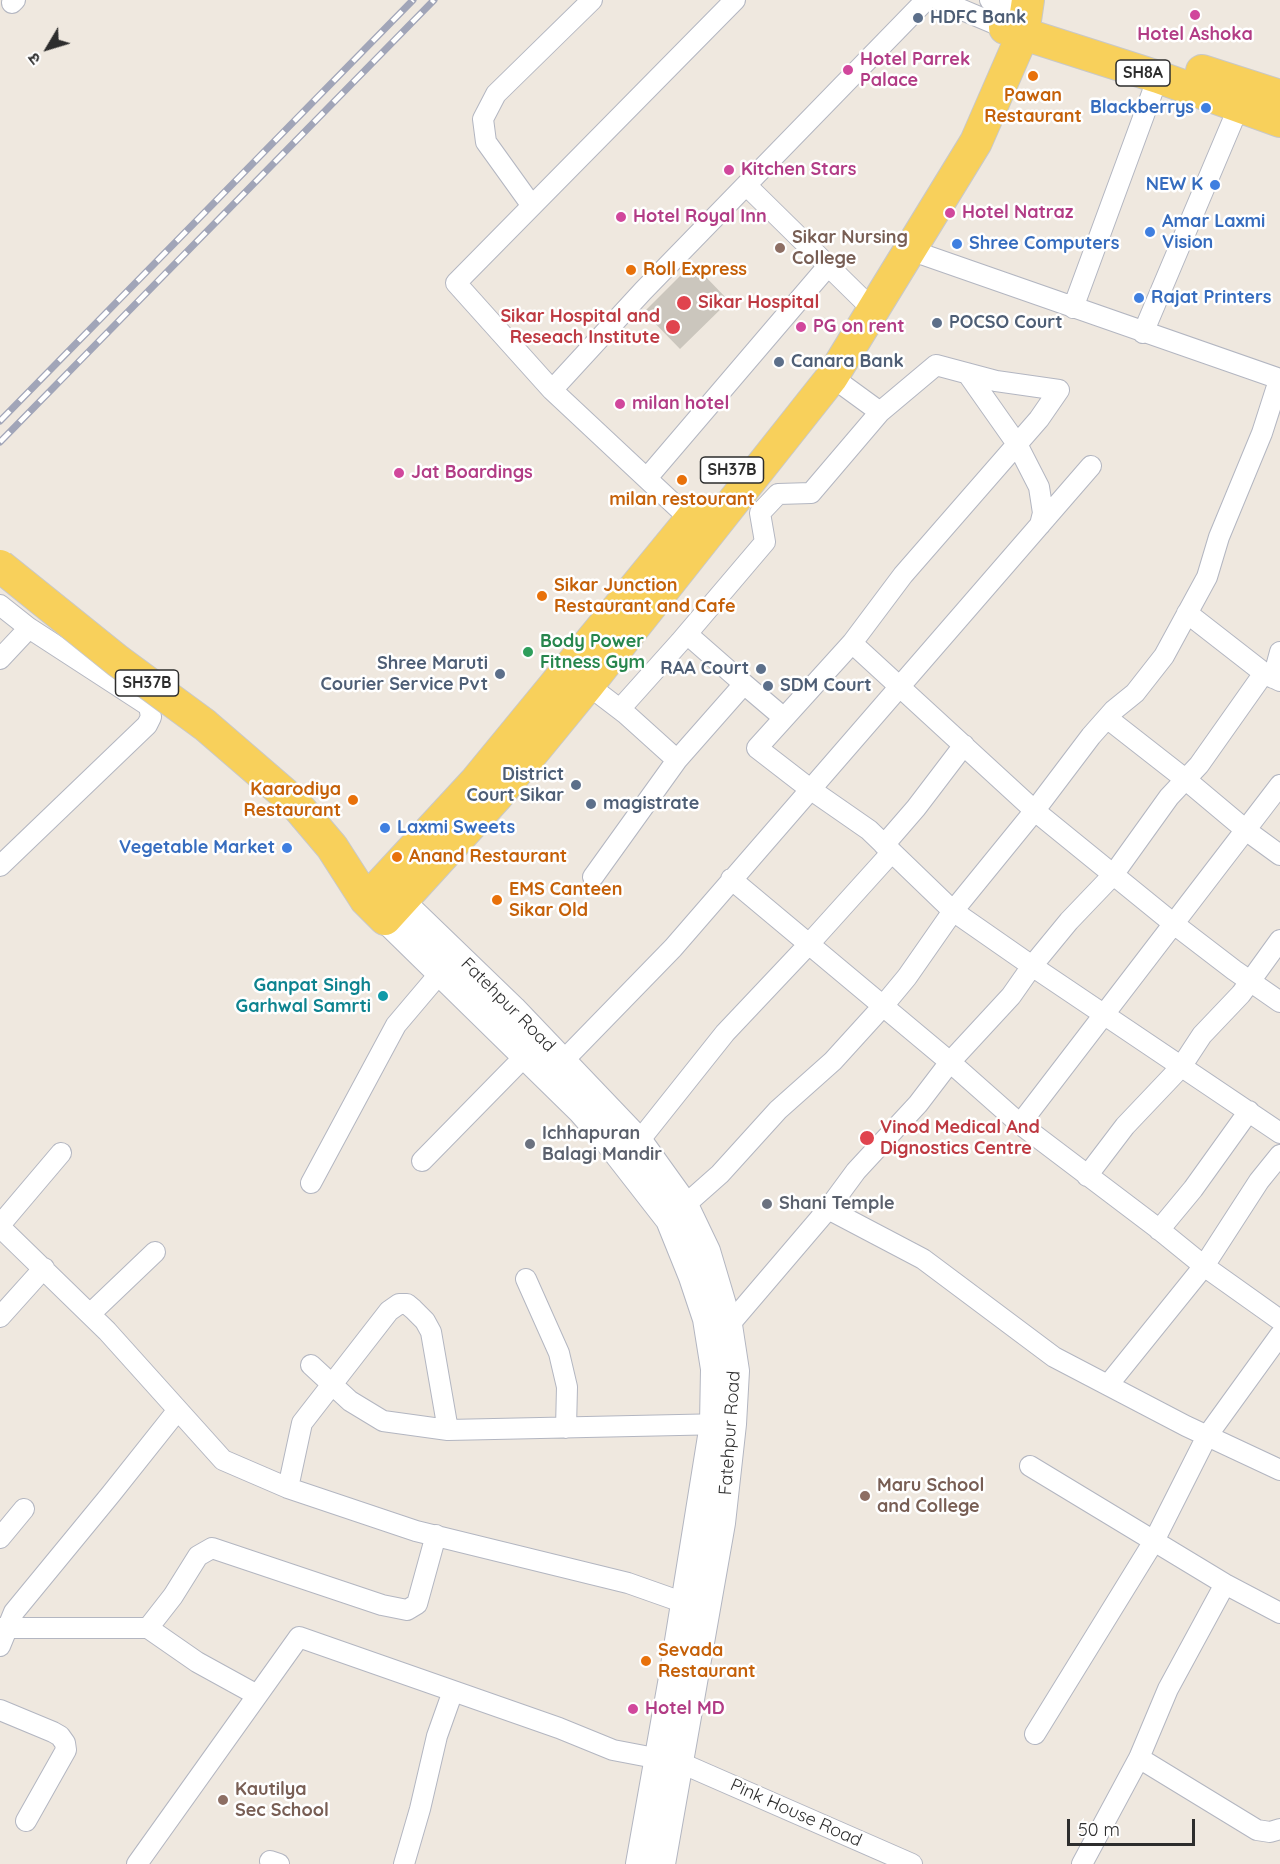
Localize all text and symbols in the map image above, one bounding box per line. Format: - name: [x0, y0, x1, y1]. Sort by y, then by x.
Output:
- place label: HDFC Bank: [930, 7, 1026, 29]
- marker: Hotel Ashoka: [1188, 8, 1202, 22]
- marker: HDFC Bank: [911, 11, 925, 25]
- north arrow: [18, 18, 78, 78]
- place label: Hotel Ashoka: [1137, 24, 1253, 46]
- text: उ: [23, 49, 45, 69]
- place label: Hotel Parrek Palace: [860, 49, 970, 92]
- road number: SH8A: [1116, 60, 1170, 86]
- marker: Hotel Parrek Palace: [841, 63, 855, 77]
- marker: Pawan Restaurant: [1026, 69, 1040, 83]
- place label: Pawan Restaurant: [984, 85, 1082, 128]
- place label: Blackberrys: [1090, 97, 1194, 119]
- marker: Blackberrys: [1199, 101, 1213, 115]
- place label: Kitchen Stars: [741, 159, 857, 181]
- marker: Kitchen Stars: [722, 163, 736, 177]
- place label: NEW K: [1146, 174, 1203, 196]
- marker: NEW K: [1208, 178, 1222, 192]
- place label: Hotel Natraz: [962, 202, 1073, 224]
- place label: Hotel Royal Inn: [633, 206, 767, 228]
- marker: Hotel Natraz: [943, 206, 957, 220]
- marker: Hotel Royal Inn: [614, 210, 628, 224]
- place label: Amar Laxmi Vision: [1162, 211, 1265, 254]
- marker: Amar Laxmi Vision: [1143, 225, 1157, 239]
- place label: Sikar Nursing College: [792, 227, 908, 270]
- place label: Shree Computers: [969, 233, 1119, 255]
- marker: Shree Computers: [950, 237, 964, 251]
- marker: Sikar Nursing College: [773, 241, 787, 255]
- place label: Roll Express: [643, 259, 747, 281]
- marker: Roll Express: [624, 263, 638, 277]
- place label: Rajat Printers: [1151, 287, 1271, 309]
- marker: Rajat Printers: [1132, 291, 1146, 305]
- place label: Sikar Hospital: [698, 292, 819, 314]
- marker: Sikar Hospital: [675, 294, 693, 312]
- place label: Sikar Hospital and Reseach Institute: [500, 306, 660, 348]
- place label: POCSO Court: [949, 312, 1063, 334]
- place label: PG on rent: [813, 316, 905, 338]
- marker: POCSO Court: [930, 316, 944, 330]
- marker: Sikar Hospital and Reseach Institute: [664, 318, 682, 336]
- marker: PG on rent: [794, 320, 808, 334]
- place label: Canara Bank: [791, 351, 904, 373]
- marker: Canara Bank: [772, 355, 786, 369]
- place label: milan hotel: [632, 393, 729, 415]
- marker: milan hotel: [613, 397, 627, 411]
- road number: SH37B: [700, 457, 764, 483]
- place label: Jat Boardings: [411, 462, 533, 484]
- marker: Jat Boardings: [392, 466, 406, 480]
- marker: milan restourant: [675, 473, 689, 487]
- place label: milan restourant: [609, 489, 755, 511]
- place label: Sikar Junction Restaurant and Cafe: [554, 575, 736, 618]
- marker: Sikar Junction Restaurant and Cafe: [535, 589, 549, 603]
- place label: Body Power Fitness Gym: [540, 631, 645, 674]
- marker: Body Power Fitness Gym: [521, 645, 535, 659]
- place label: Shree Maruti Courier Service Pvt: [321, 653, 488, 696]
- place label: RAA Court: [660, 658, 749, 680]
- marker: RAA Court: [754, 662, 768, 676]
- marker: Shree Maruti Courier Service Pvt: [493, 667, 507, 681]
- road number: SH37B: [116, 670, 178, 696]
- place label: SDM Court: [780, 675, 872, 697]
- marker: SDM Court: [761, 679, 775, 693]
- place label: District Court Sikar: [466, 764, 564, 806]
- marker: District Court Sikar: [569, 778, 583, 792]
- place label: Kaarodiya Restaurant: [243, 779, 341, 822]
- marker: Kaarodiya Restaurant: [346, 793, 360, 807]
- place label: magistrate: [603, 793, 699, 815]
- marker: magistrate: [584, 797, 598, 811]
- place label: Laxmi Sweets: [397, 817, 515, 839]
- marker: Laxmi Sweets: [378, 821, 392, 835]
- place label: Vegetable Market: [119, 837, 275, 859]
- marker: Vegetable Market: [280, 841, 294, 855]
- place label: Anand Restaurant: [409, 846, 567, 868]
- marker: Anand Restaurant: [390, 850, 404, 864]
- place label: EMS Canteen Sikar Old: [509, 879, 622, 922]
- marker: EMS Canteen Sikar Old: [490, 893, 504, 907]
- street label: Fatehpur Road: [456, 953, 560, 1057]
- place label: Ganpat Singh Garhwal Samrti: [235, 975, 371, 1018]
- marker: Ganpat Singh Garhwal Samrti: [376, 989, 390, 1003]
- place label: Vinod Medical And Dignostics Centre: [880, 1117, 1040, 1160]
- place label: Ichhapuran Balagi Mandir: [542, 1123, 662, 1166]
- marker: Vinod Medical And Dignostics Centre: [858, 1129, 876, 1147]
- marker: Ichhapuran Balagi Mandir: [523, 1137, 537, 1151]
- place label: Shani Temple: [779, 1193, 895, 1215]
- marker: Shani Temple: [760, 1197, 774, 1211]
- street label: Fatehpur Road: [715, 1370, 745, 1496]
- place label: Maru School and College: [877, 1475, 984, 1518]
- marker: Maru School and College: [858, 1489, 872, 1503]
- place label: Sevada Restaurant: [658, 1640, 756, 1682]
- marker: Sevada Restaurant: [639, 1654, 653, 1668]
- place label: Hotel MD: [645, 1698, 725, 1720]
- marker: Hotel MD: [626, 1702, 640, 1716]
- street label: Pink House Road: [727, 1774, 865, 1852]
- place label: Kautilya Sec School: [235, 1779, 329, 1822]
- marker: Kautilya Sec School: [216, 1793, 230, 1807]
- scale bar: [1070, 1807, 1198, 1845]
- text: 50 m: [1078, 1818, 1120, 1841]

